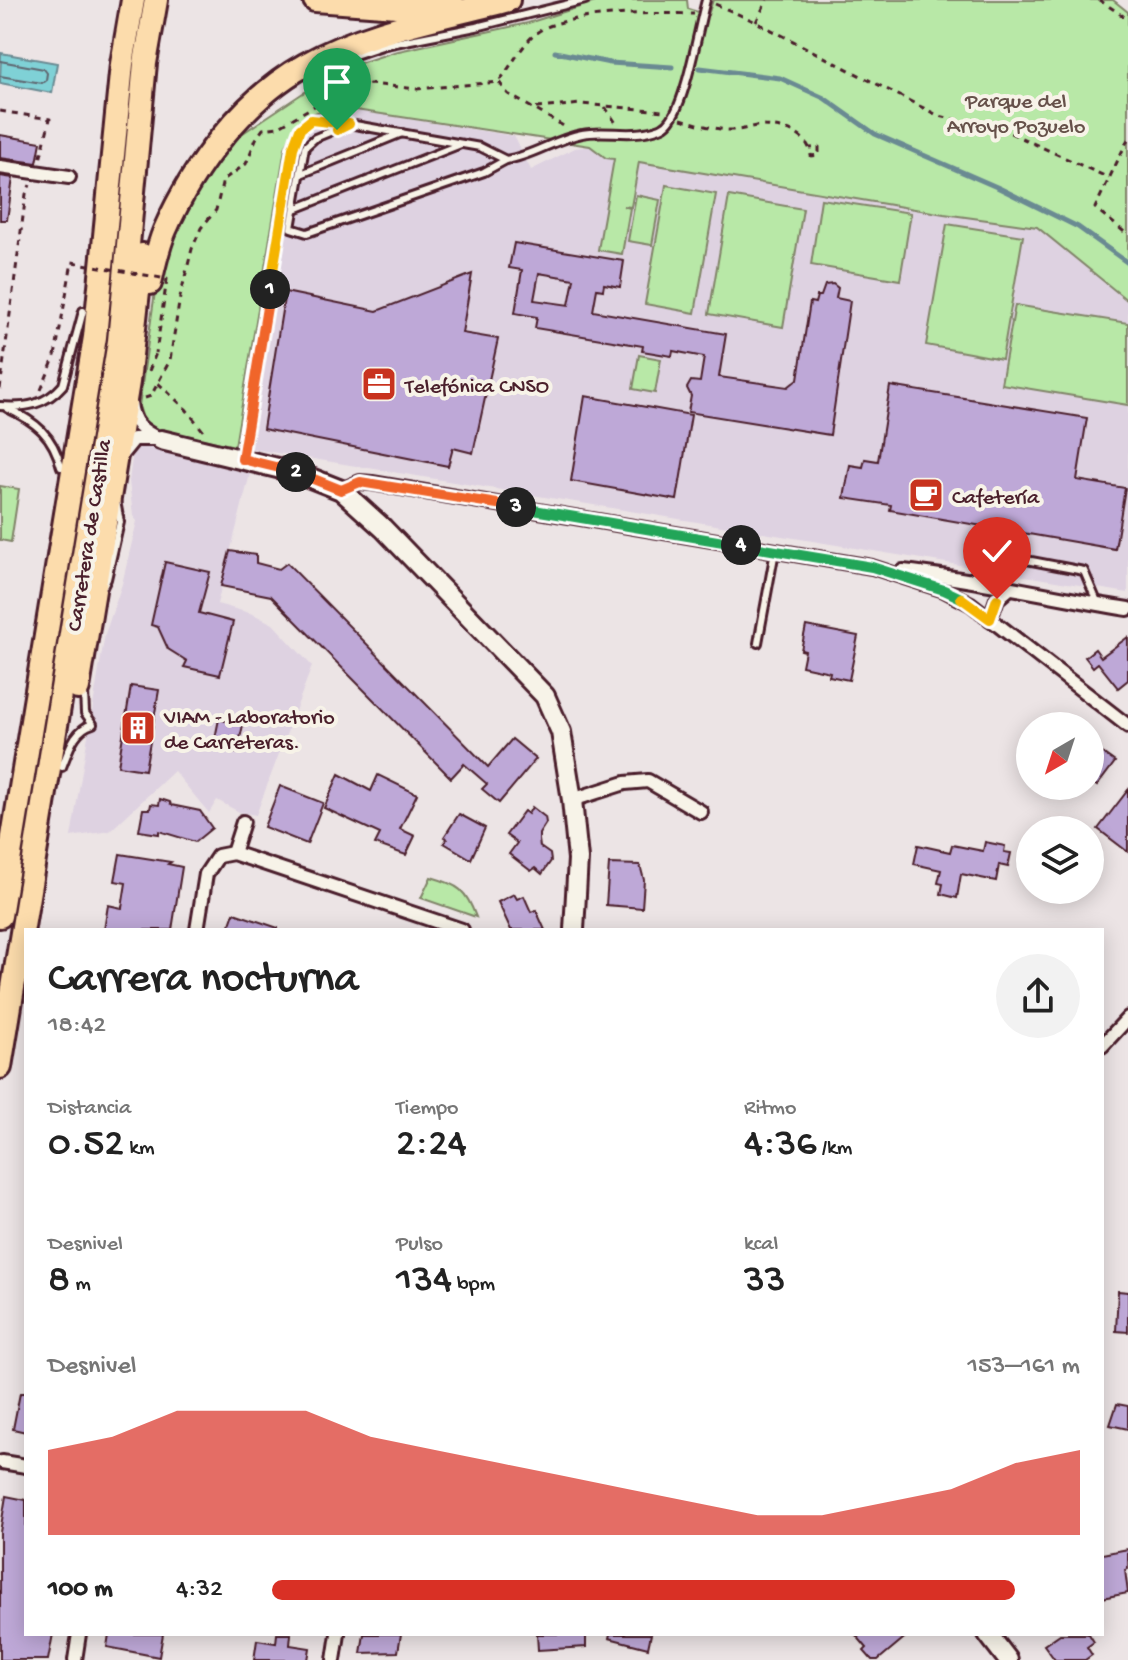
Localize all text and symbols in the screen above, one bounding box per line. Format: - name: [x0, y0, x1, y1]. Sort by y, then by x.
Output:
- pin: [303, 48, 371, 130]
- icon: arrive: [315, 60, 359, 104]
- park label: Parque del Arroyo Pozuelo: [947, 90, 1085, 141]
- pin: 1: [250, 269, 290, 309]
- text: 1: [266, 276, 274, 302]
- office icon: Telefónica CNSO: [360, 365, 398, 403]
- place label: Telefónica CNSO: [403, 375, 549, 401]
- street label: Carretera de Castilla: [63, 437, 119, 633]
- pin: 2: [276, 452, 316, 492]
- text: 2: [291, 459, 301, 485]
- cafe icon: Cafetería: [907, 476, 945, 514]
- place label: Cafetería: [952, 486, 1040, 512]
- pin: 3: [496, 487, 536, 527]
- text: 3: [510, 494, 522, 520]
- pin: [963, 517, 1031, 599]
- pin: 4: [721, 525, 761, 565]
- icon: check: [975, 529, 1019, 573]
- text: 4: [736, 532, 746, 558]
- place label: VIAM - Laboratorio de Carreteras.: [163, 706, 335, 757]
- building icon: VIAM - Laboratorio de Carreteras.: [119, 709, 157, 747]
- north arrow: [1016, 712, 1104, 800]
- map controls: [1016, 712, 1104, 904]
- button: layers: [1016, 816, 1104, 904]
- button: share: [996, 954, 1080, 1038]
- text: Carrera nocturna: [48, 955, 359, 1007]
- text: 18:42: [48, 1011, 106, 1042]
- text: Distancia: [48, 1096, 131, 1122]
- text: Tiempo: [396, 1096, 458, 1122]
- text: Ritmo: [744, 1096, 796, 1122]
- text: 0.52: [48, 1122, 124, 1169]
- text: 2:24: [396, 1122, 467, 1169]
- text: 4:36: [744, 1122, 817, 1169]
- text: km: [124, 1136, 155, 1162]
- text: /km: [817, 1136, 852, 1162]
- text: Desnivel: [48, 1232, 123, 1258]
- text: Pulso: [396, 1232, 443, 1258]
- text: kcal: [744, 1232, 778, 1258]
- text: 8: [48, 1258, 70, 1305]
- text: 134: [396, 1258, 452, 1305]
- text: 33: [744, 1258, 786, 1305]
- text: m: [70, 1272, 91, 1298]
- text: bpm: [452, 1272, 495, 1298]
- text: Desnivel: [48, 1352, 137, 1383]
- text: 153–161 m: [968, 1352, 1080, 1383]
- text: 100 m: [48, 1575, 113, 1606]
- text: 4:32: [176, 1575, 223, 1606]

